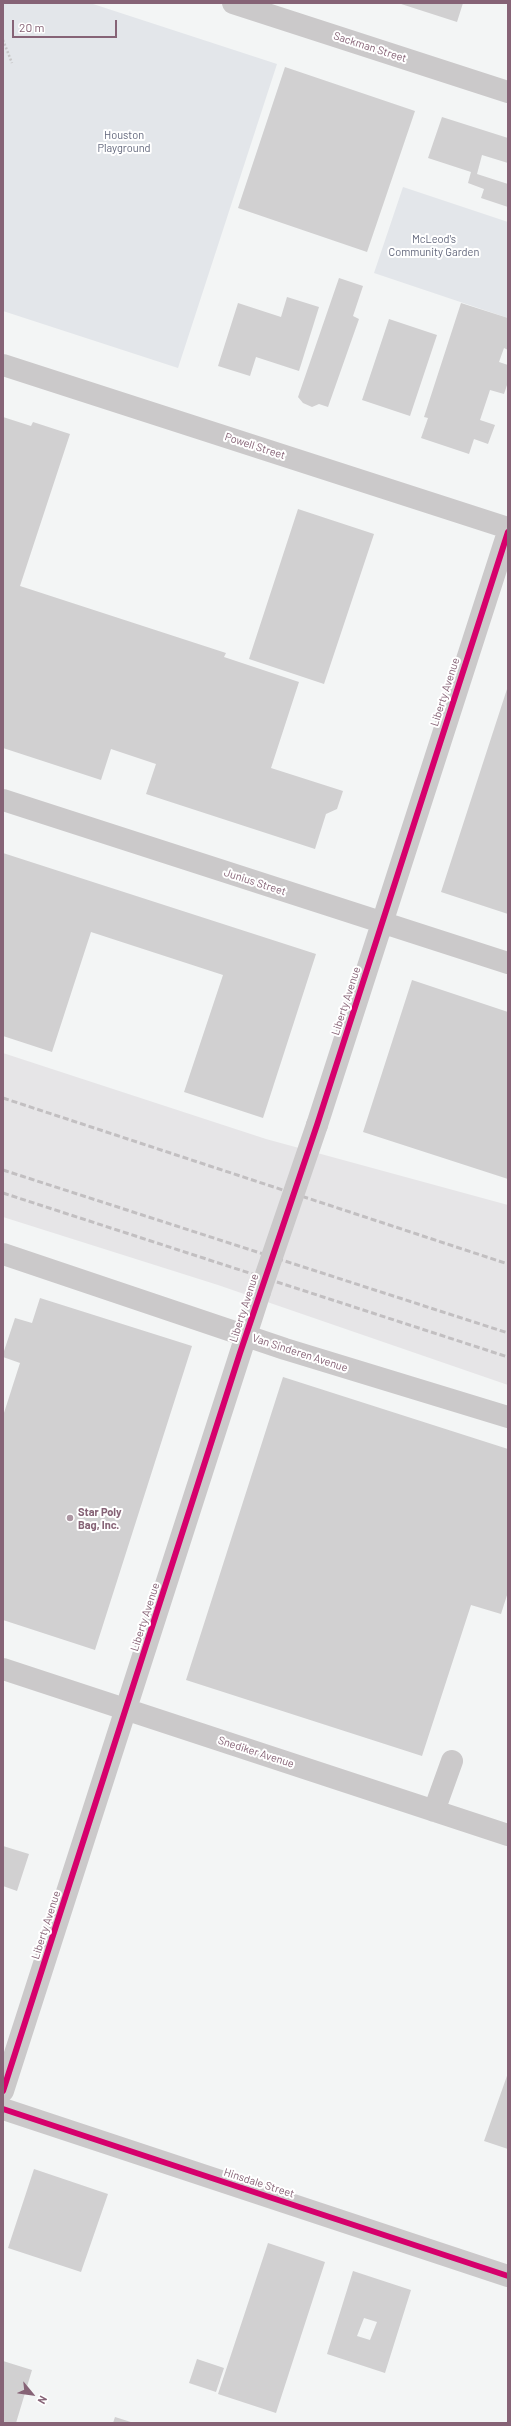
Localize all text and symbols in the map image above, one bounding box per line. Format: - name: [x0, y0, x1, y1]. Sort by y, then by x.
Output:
- scale bar: [14, 12, 119, 38]
- text: 20 m: [19, 20, 45, 34]
- street label: Sackman Street: [332, 29, 408, 65]
- park label: Houston Playground: [97, 128, 151, 154]
- park label: McLeod's Community Garden: [389, 232, 479, 258]
- street label: Powell Street: [223, 430, 287, 462]
- street label: Liberty Avenue: [428, 656, 462, 728]
- street label: Junius Street: [222, 866, 288, 898]
- street label: Liberty Avenue: [329, 965, 363, 1037]
- street label: Liberty Avenue: [227, 1272, 261, 1344]
- street label: Van Sinderen Avenue: [251, 1331, 349, 1375]
- place label: Star Poly Bag, Inc.: [78, 1505, 122, 1531]
- marker: Star Poly Bag, Inc.: [65, 1513, 75, 1523]
- street label: Liberty Avenue: [128, 1581, 162, 1653]
- street label: Snediker Avenue: [216, 1733, 296, 1771]
- street label: Liberty Avenue: [29, 1889, 63, 1961]
- street label: Hinsdale Street: [222, 2165, 296, 2201]
- north arrow: [12, 2374, 52, 2414]
- text: N: [35, 2394, 50, 2406]

